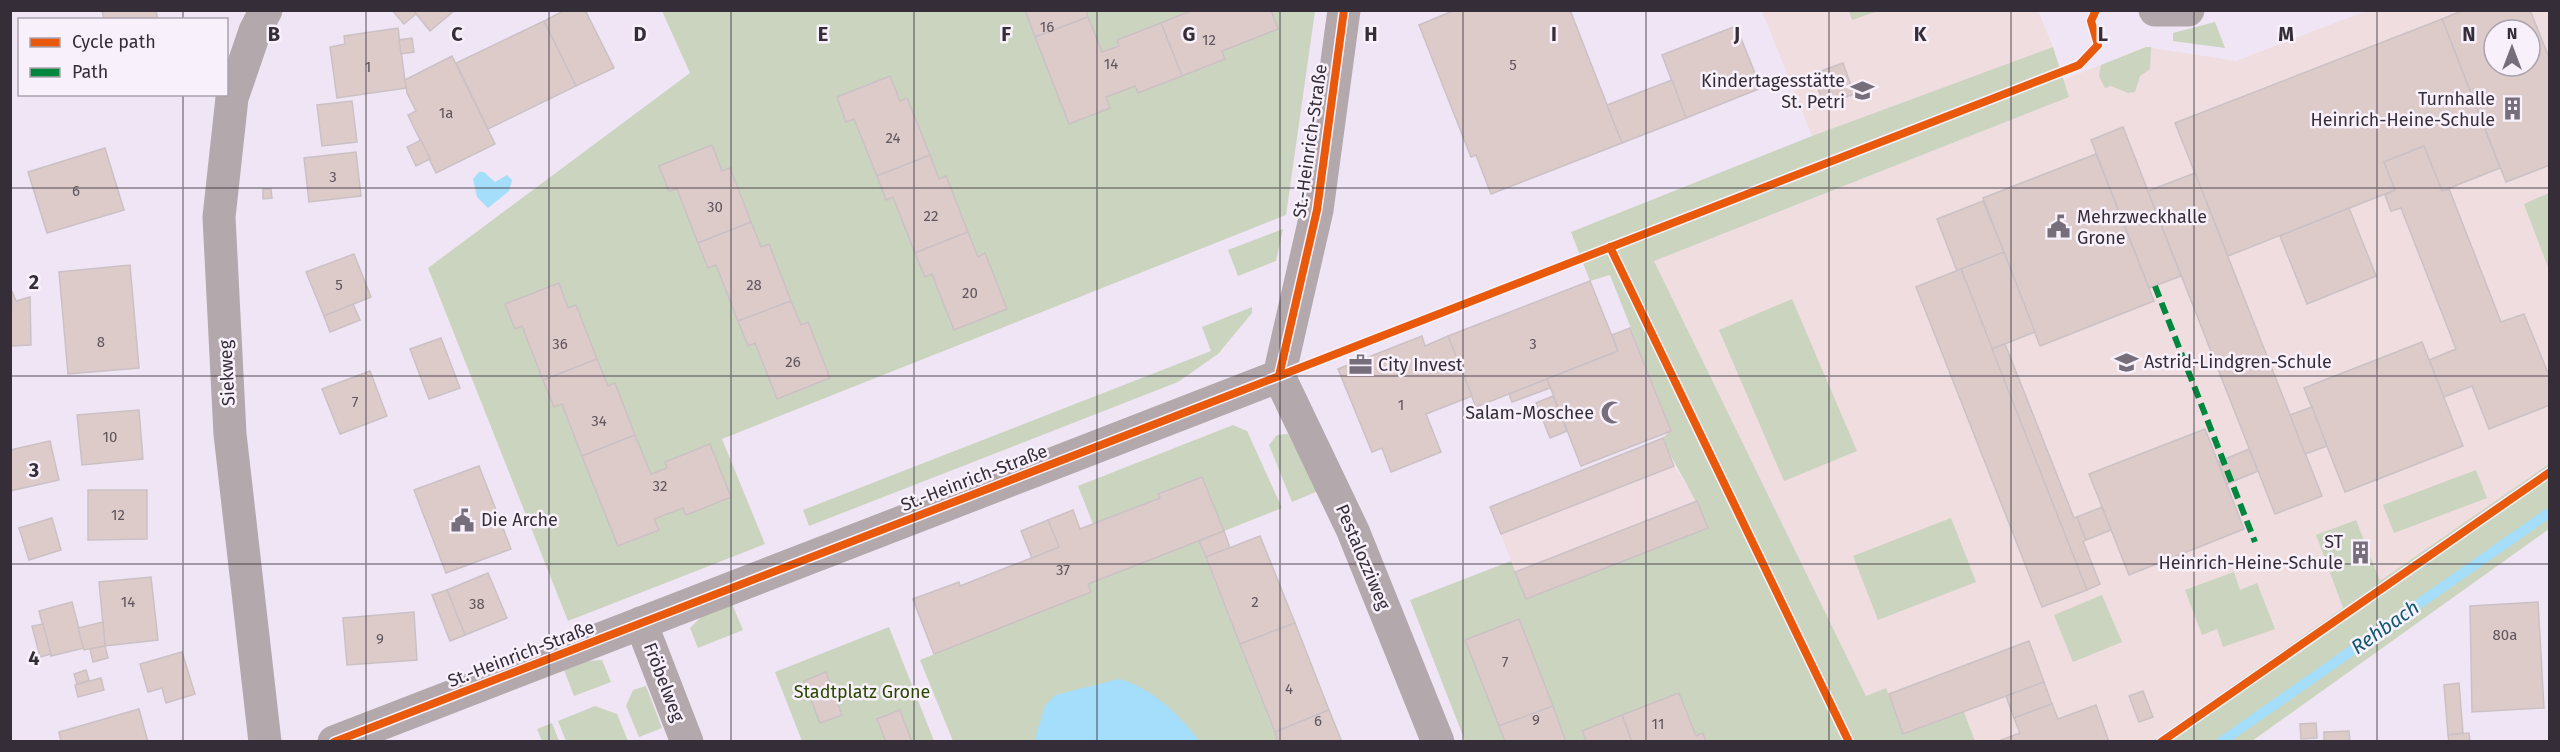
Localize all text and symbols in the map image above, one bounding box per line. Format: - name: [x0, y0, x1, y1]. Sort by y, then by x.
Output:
- legend: [18, 18, 228, 96]
- house number: 16: [1040, 18, 1054, 36]
- north arrow: [2482, 18, 2542, 78]
- text: B: [268, 22, 280, 46]
- text: C: [451, 22, 463, 46]
- text: D: [633, 22, 647, 46]
- text: E: [818, 22, 828, 46]
- text: F: [1001, 22, 1011, 46]
- text: G: [1183, 22, 1195, 46]
- text: H: [1364, 22, 1378, 46]
- text: I: [1551, 22, 1557, 46]
- text: J: [1733, 22, 1740, 46]
- text: K: [1914, 22, 1927, 46]
- text: L: [2098, 22, 2108, 46]
- text: M: [2278, 22, 2294, 46]
- text: N: [2462, 22, 2476, 46]
- text: N: [2507, 24, 2517, 43]
- text: Cycle path: [72, 31, 156, 53]
- house number: 12: [1202, 31, 1216, 49]
- house number: 14: [1104, 55, 1118, 73]
- house number: 5: [1509, 56, 1517, 74]
- house number: 1: [365, 58, 371, 76]
- text: Path: [72, 61, 108, 83]
- street label: St.-Heinrich-Straße: [1288, 63, 1332, 219]
- place label: Kindertagesstätte St. Petri: [1701, 70, 1845, 113]
- school or university icon: Kindertagesstätte St. Petri: [1850, 78, 1876, 104]
- place label: Turnhalle Heinrich-Heine-Schule: [2310, 88, 2495, 131]
- building icon: Turnhalle Heinrich-Heine-Schule: [2500, 96, 2526, 122]
- house number: 1a: [439, 104, 453, 122]
- house number: 24: [885, 129, 901, 147]
- house number: 3: [329, 168, 337, 186]
- house number: 6: [72, 182, 80, 200]
- house number: 30: [707, 198, 723, 216]
- place label: Mehrzweckhalle Grone: [2077, 206, 2207, 249]
- house number: 22: [924, 207, 938, 225]
- public building icon: Mehrzweckhalle Grone: [2046, 214, 2072, 240]
- text: 2: [29, 270, 39, 294]
- house number: 5: [335, 276, 343, 294]
- house number: 28: [746, 276, 762, 294]
- house number: 20: [962, 284, 978, 302]
- house number: 8: [97, 333, 105, 351]
- house number: 36: [552, 335, 568, 353]
- house number: 3: [1529, 335, 1537, 353]
- street label: Siekweg: [214, 339, 240, 407]
- school or university icon: Astrid-Lindgren-Schule: [2113, 349, 2139, 375]
- place label: Astrid-Lindgren-Schule: [2144, 351, 2332, 373]
- office icon: City Invest: [1347, 352, 1373, 378]
- house number: 26: [785, 353, 801, 371]
- place label: City Invest: [1378, 354, 1463, 376]
- house number: 7: [352, 393, 359, 411]
- house number: 1: [1398, 396, 1404, 414]
- mosque icon: Salam-Moschee: [1599, 400, 1625, 426]
- place label: Salam-Moschee: [1465, 402, 1594, 424]
- house number: 34: [591, 412, 607, 430]
- house number: 10: [103, 428, 117, 446]
- street label: St.-Heinrich-Straße: [898, 440, 1050, 516]
- text: 3: [28, 458, 39, 482]
- house number: 32: [653, 477, 667, 495]
- street label: Pestalozziweg: [1331, 501, 1395, 614]
- house number: 12: [111, 506, 125, 524]
- public building icon: Die Arche: [450, 507, 476, 533]
- place label: Die Arche: [481, 509, 558, 531]
- place label: ST Heinrich-Heine-Schule: [2158, 531, 2344, 574]
- building icon: ST Heinrich-Heine-Schule: [2348, 539, 2374, 565]
- house number: 37: [1056, 561, 1070, 579]
- house number: 14: [121, 593, 135, 611]
- house number: 2: [1251, 593, 1259, 611]
- house number: 38: [469, 595, 485, 613]
- water label: Rehbach: [2346, 595, 2424, 659]
- street label: St.-Heinrich-Straße: [445, 616, 597, 692]
- house number: 80a: [2493, 626, 2517, 644]
- house number: 9: [376, 630, 384, 648]
- street label: Fröbelweg: [639, 639, 689, 725]
- text: 4: [28, 646, 40, 670]
- house number: 7: [1502, 653, 1509, 671]
- house number: 4: [1285, 680, 1293, 698]
- park label: Stadtplatz Grone: [794, 681, 930, 703]
- house number: 9: [1532, 711, 1540, 729]
- house number: 6: [1314, 712, 1322, 730]
- house number: 11: [1652, 715, 1664, 733]

